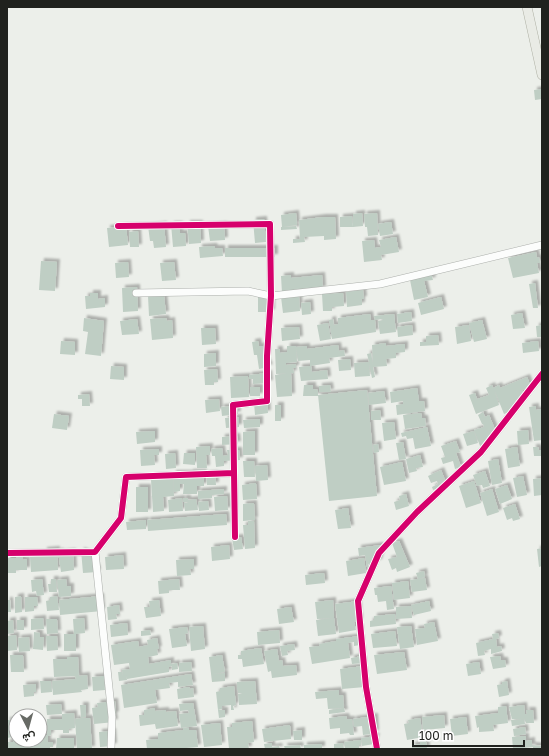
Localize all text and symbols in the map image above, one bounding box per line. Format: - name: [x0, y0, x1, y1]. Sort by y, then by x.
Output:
- north arrow: [8, 708, 48, 748]
- scale bar: [413, 722, 524, 748]
- text: 100 m: [419, 728, 453, 743]
- text: ش: [22, 730, 36, 746]

